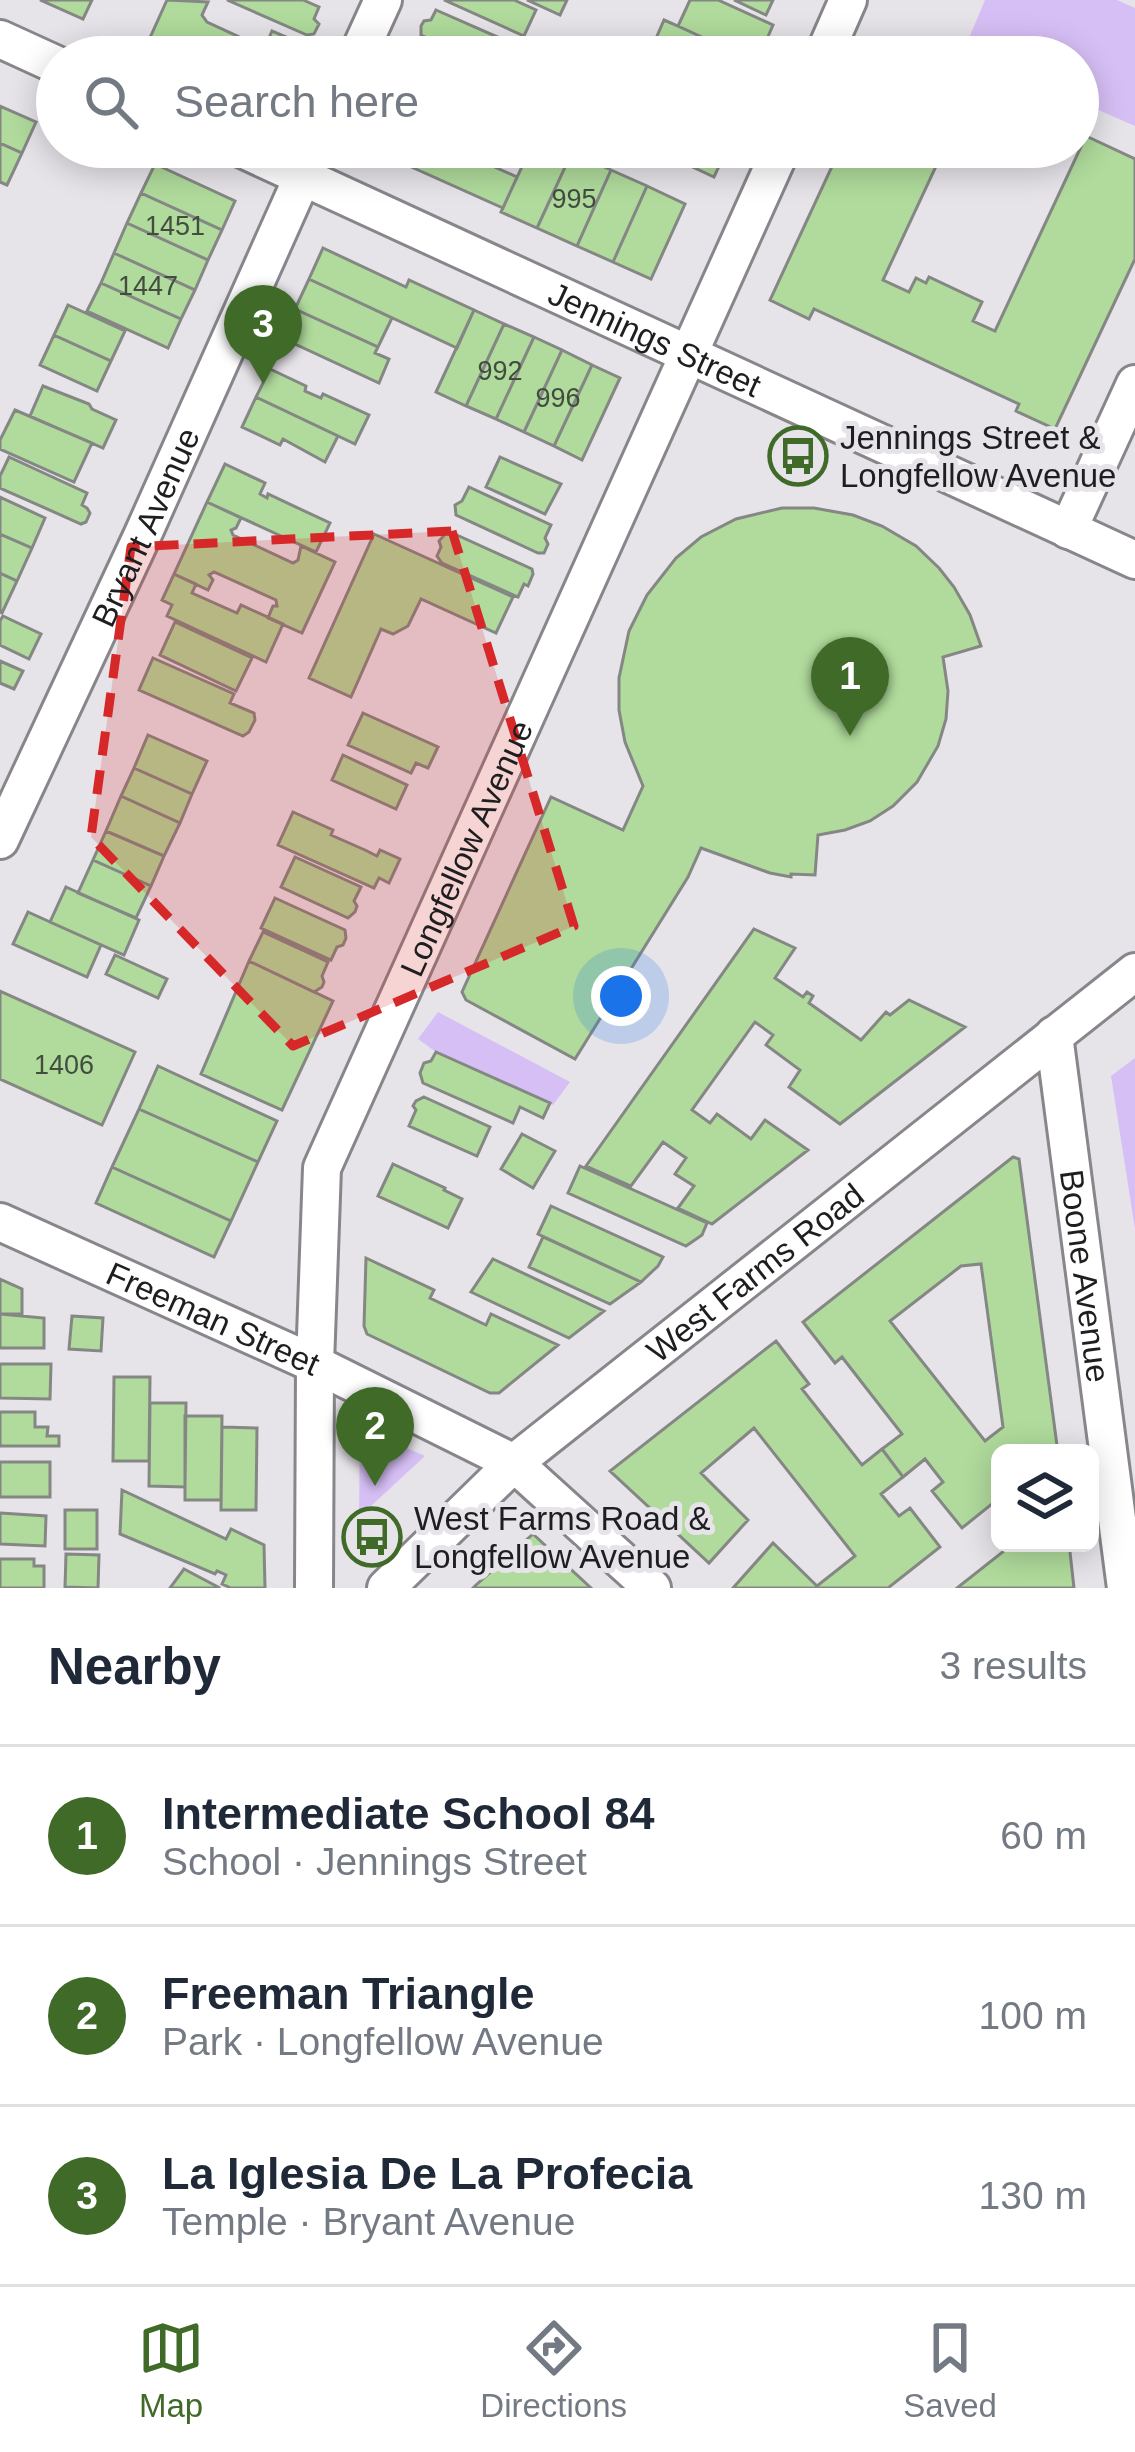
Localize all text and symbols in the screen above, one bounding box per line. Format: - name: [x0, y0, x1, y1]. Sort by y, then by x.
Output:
- search box: [36, 36, 1099, 168]
- icon: search: [78, 69, 144, 135]
- text: Search here: [174, 76, 419, 127]
- house number: 995: [551, 184, 597, 214]
- house number: 1451: [145, 211, 205, 241]
- house number: 1447: [118, 271, 178, 301]
- street label: Jennings Street: [543, 275, 767, 404]
- pin: 3: [224, 285, 302, 384]
- house number: 992: [477, 356, 523, 386]
- house number: 996: [535, 383, 581, 413]
- place label: Jennings Street & Longfellow Avenue: [840, 419, 1116, 494]
- street label: Bryant Avenue: [84, 422, 207, 632]
- bus stop icon: Jennings Street & Longfellow Avenue: [767, 425, 829, 487]
- pin: 1: [811, 637, 889, 736]
- street label: Longfellow Avenue: [393, 715, 540, 982]
- your location: [591, 966, 651, 1026]
- house number: 1406: [34, 1050, 94, 1080]
- street label: Boone Avenue: [1053, 1167, 1117, 1385]
- street label: West Farms Road: [640, 1176, 871, 1370]
- street label: Freeman Street: [101, 1255, 325, 1383]
- pin: 2: [336, 1387, 414, 1486]
- map controls: [991, 1444, 1099, 1552]
- button: layers: [991, 1444, 1099, 1552]
- place label: West Farms Road & Longfellow Avenue: [414, 1500, 710, 1575]
- bus stop icon: West Farms Road & Longfellow Avenue: [341, 1506, 403, 1568]
- text: Nearby: [48, 1638, 221, 1695]
- text: 3 results: [940, 1644, 1087, 1687]
- text: Intermediate School 84: [162, 1788, 655, 1839]
- text: 1: [76, 1814, 98, 1857]
- text: 60 m: [1000, 1814, 1087, 1857]
- text: School · Jennings Street: [162, 1840, 587, 1883]
- text: Freeman Triangle: [162, 1968, 535, 2019]
- text: 2: [76, 1994, 98, 2037]
- text: 100 m: [979, 1994, 1087, 2037]
- text: Park · Longfellow Avenue: [162, 2020, 604, 2063]
- text: La Iglesia De La Profecia: [162, 2148, 692, 2199]
- text: 3: [76, 2174, 98, 2217]
- text: 130 m: [979, 2174, 1087, 2217]
- text: Temple · Bryant Avenue: [162, 2200, 575, 2243]
- tab: Map: [138, 2315, 204, 2425]
- tab: Directions: [480, 2315, 627, 2425]
- tab: Saved: [903, 2315, 997, 2425]

